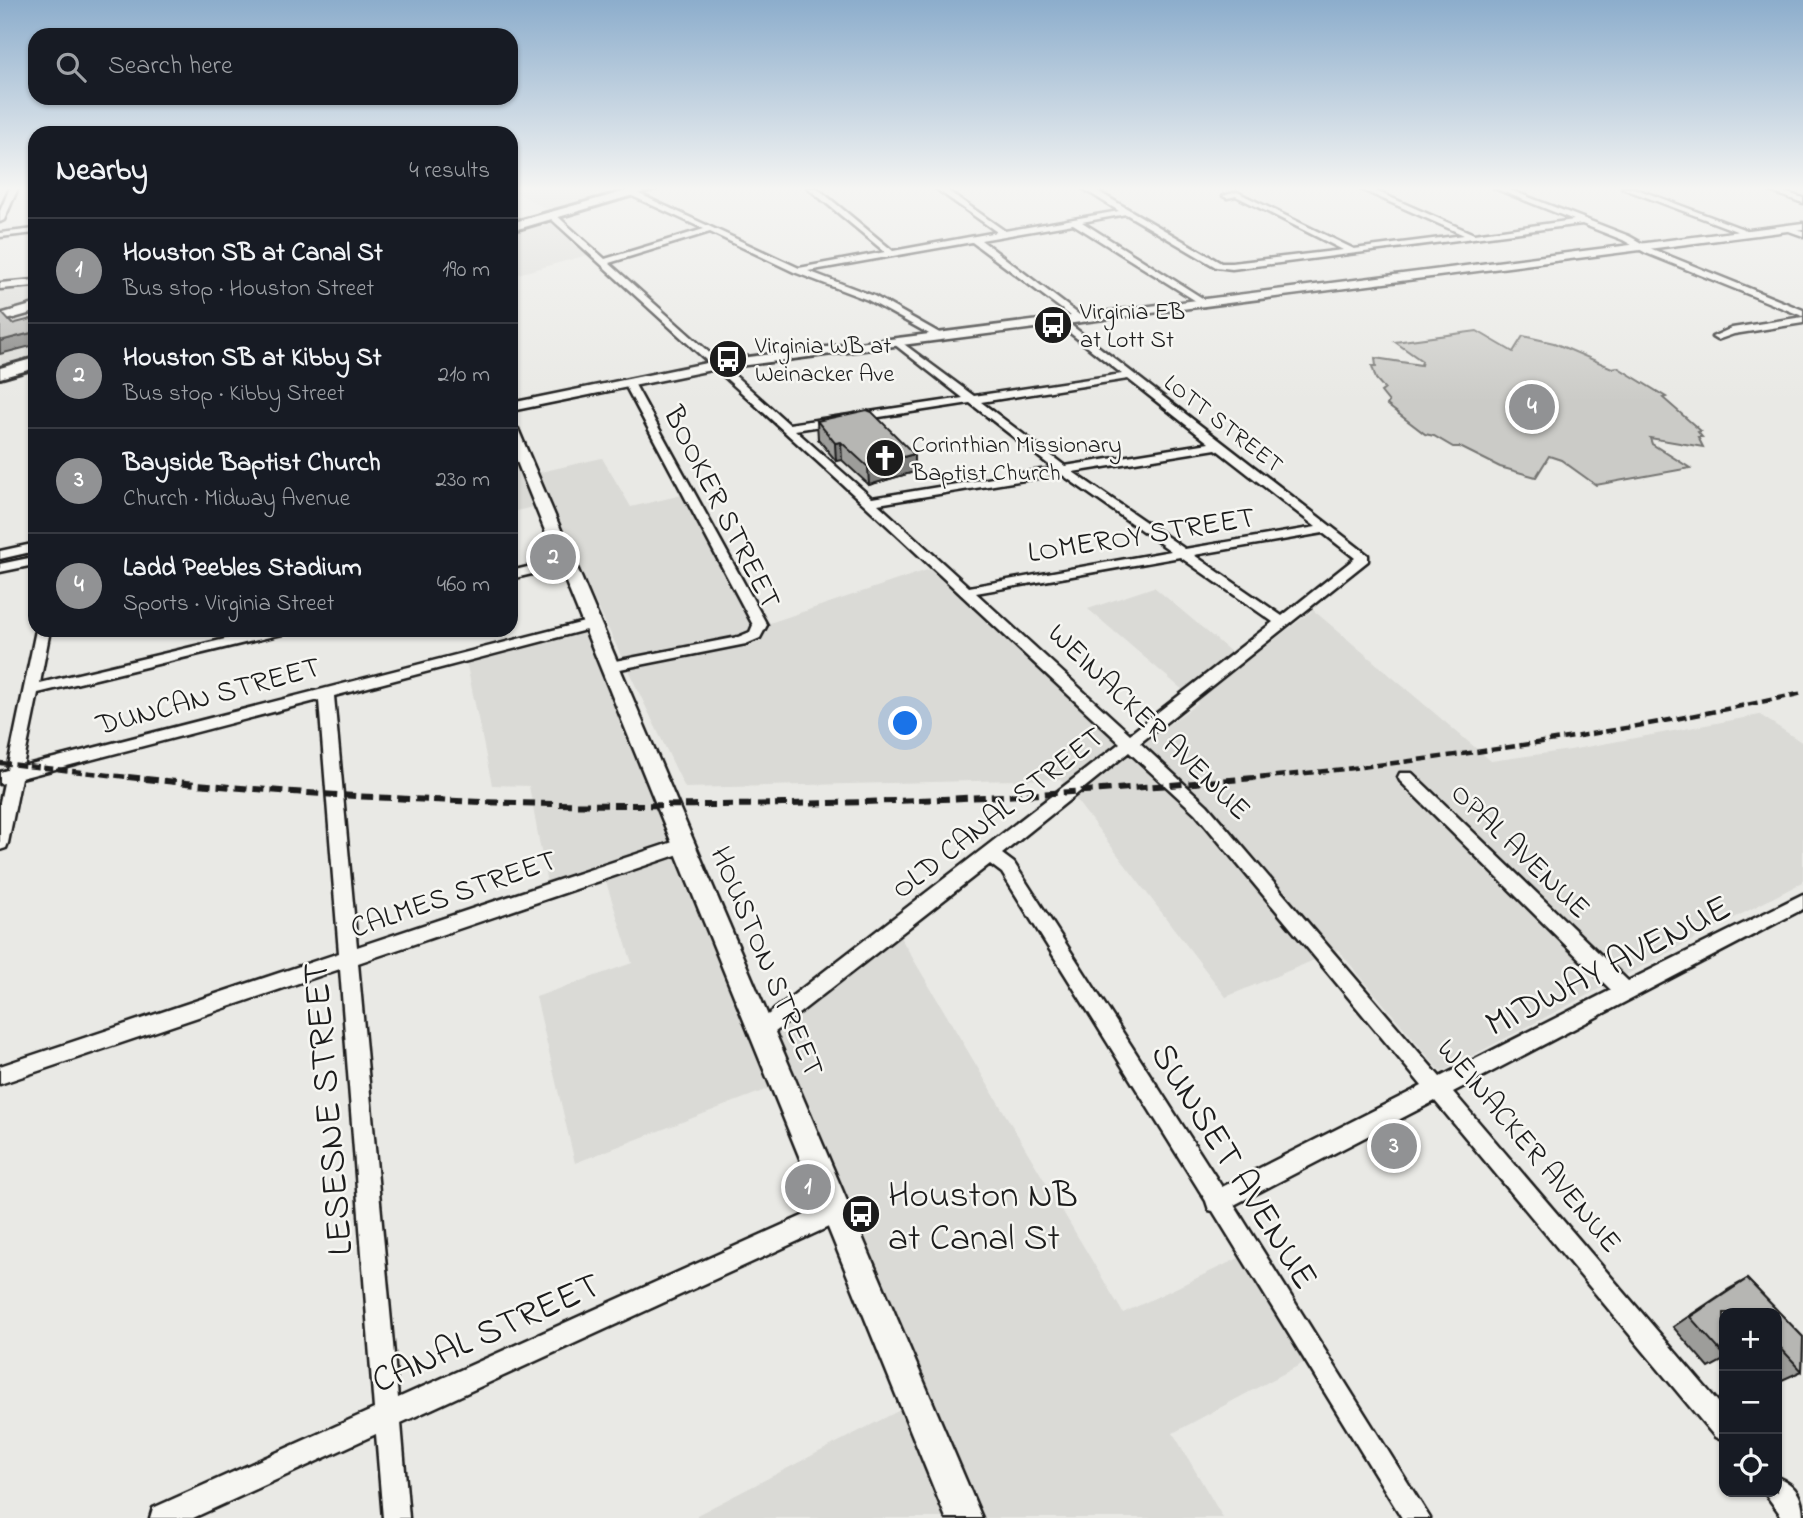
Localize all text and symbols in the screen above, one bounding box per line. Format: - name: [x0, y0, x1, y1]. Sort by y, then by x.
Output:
- search box: [28, 28, 518, 105]
- icon: search: [52, 48, 90, 86]
- text: Search here: [108, 48, 233, 86]
- text: Nearby: [56, 150, 148, 194]
- text: 4 results: [409, 155, 490, 188]
- text: Houston SB at Canal St: [123, 235, 383, 273]
- text: 1: [75, 254, 83, 287]
- text: 190 m: [442, 254, 490, 287]
- text: Bus stop · Houston Street: [123, 273, 374, 306]
- place label: Virginia EB at Lott St: [1079, 296, 1185, 359]
- bus stop icon: Virginia EB at Lott St: [1032, 304, 1074, 346]
- place label: Virginia WB at Weinacker Ave: [754, 330, 895, 393]
- bus stop icon: Virginia WB at Weinacker Ave: [707, 338, 749, 380]
- text: Houston SB at Kibby St: [123, 340, 382, 378]
- text: 2: [73, 359, 85, 392]
- text: 210 m: [438, 359, 490, 392]
- street label: LOTT STREET: [1155, 367, 1290, 483]
- text: Bus stop · Kibby Street: [123, 378, 345, 411]
- pin: 4: [1509, 381, 1555, 433]
- street label: BOOKER STREET: [650, 398, 791, 618]
- place label: Corinthian Missionary Baptist Church: [911, 429, 1122, 492]
- church icon: Corinthian Missionary Baptist Church: [864, 437, 906, 479]
- text: Bayside Baptist Church: [123, 445, 381, 483]
- text: 3: [74, 464, 84, 497]
- text: 230 m: [436, 464, 490, 497]
- text: Church · Midway Avenue: [123, 483, 350, 516]
- street label: LOMEROY STREET: [1025, 497, 1258, 577]
- pin: 2: [530, 531, 576, 583]
- text: Ladd Peebles Stadium: [123, 550, 362, 588]
- text: 4: [74, 569, 84, 602]
- text: 460 m: [437, 569, 490, 602]
- text: Sports · Virginia Street: [123, 588, 335, 621]
- street label: WEINACKER AVENUE: [1036, 614, 1260, 832]
- street label: DUNCAN STREET: [91, 647, 326, 749]
- your location: [888, 706, 922, 740]
- street label: OLD CANAL STREET: [883, 717, 1115, 911]
- street label: OPAL AVENUE: [1439, 774, 1599, 931]
- street label: CALMES STREET: [345, 840, 563, 952]
- street label: HOUSTON STREET: [697, 840, 834, 1084]
- street label: MIDWAY AVENUE: [1477, 882, 1741, 1053]
- street label: LESESNE STREET: [290, 960, 370, 1258]
- street label: WEINACKER AVENUE: [1425, 1030, 1631, 1264]
- street label: SUNSET AVENUE: [1135, 1033, 1330, 1301]
- pin: 3: [1371, 1120, 1417, 1172]
- pin: 1: [785, 1161, 831, 1213]
- place label: Houston NB at Canal St: [888, 1170, 1078, 1267]
- bus stop icon: Houston NB at Canal St: [840, 1193, 882, 1235]
- street label: CANAL STREET: [364, 1260, 610, 1409]
- map controls: [1719, 1308, 1782, 1497]
- button: +: [1719, 1308, 1782, 1371]
- button: −: [1719, 1371, 1782, 1434]
- button: locate: [1719, 1434, 1782, 1497]

